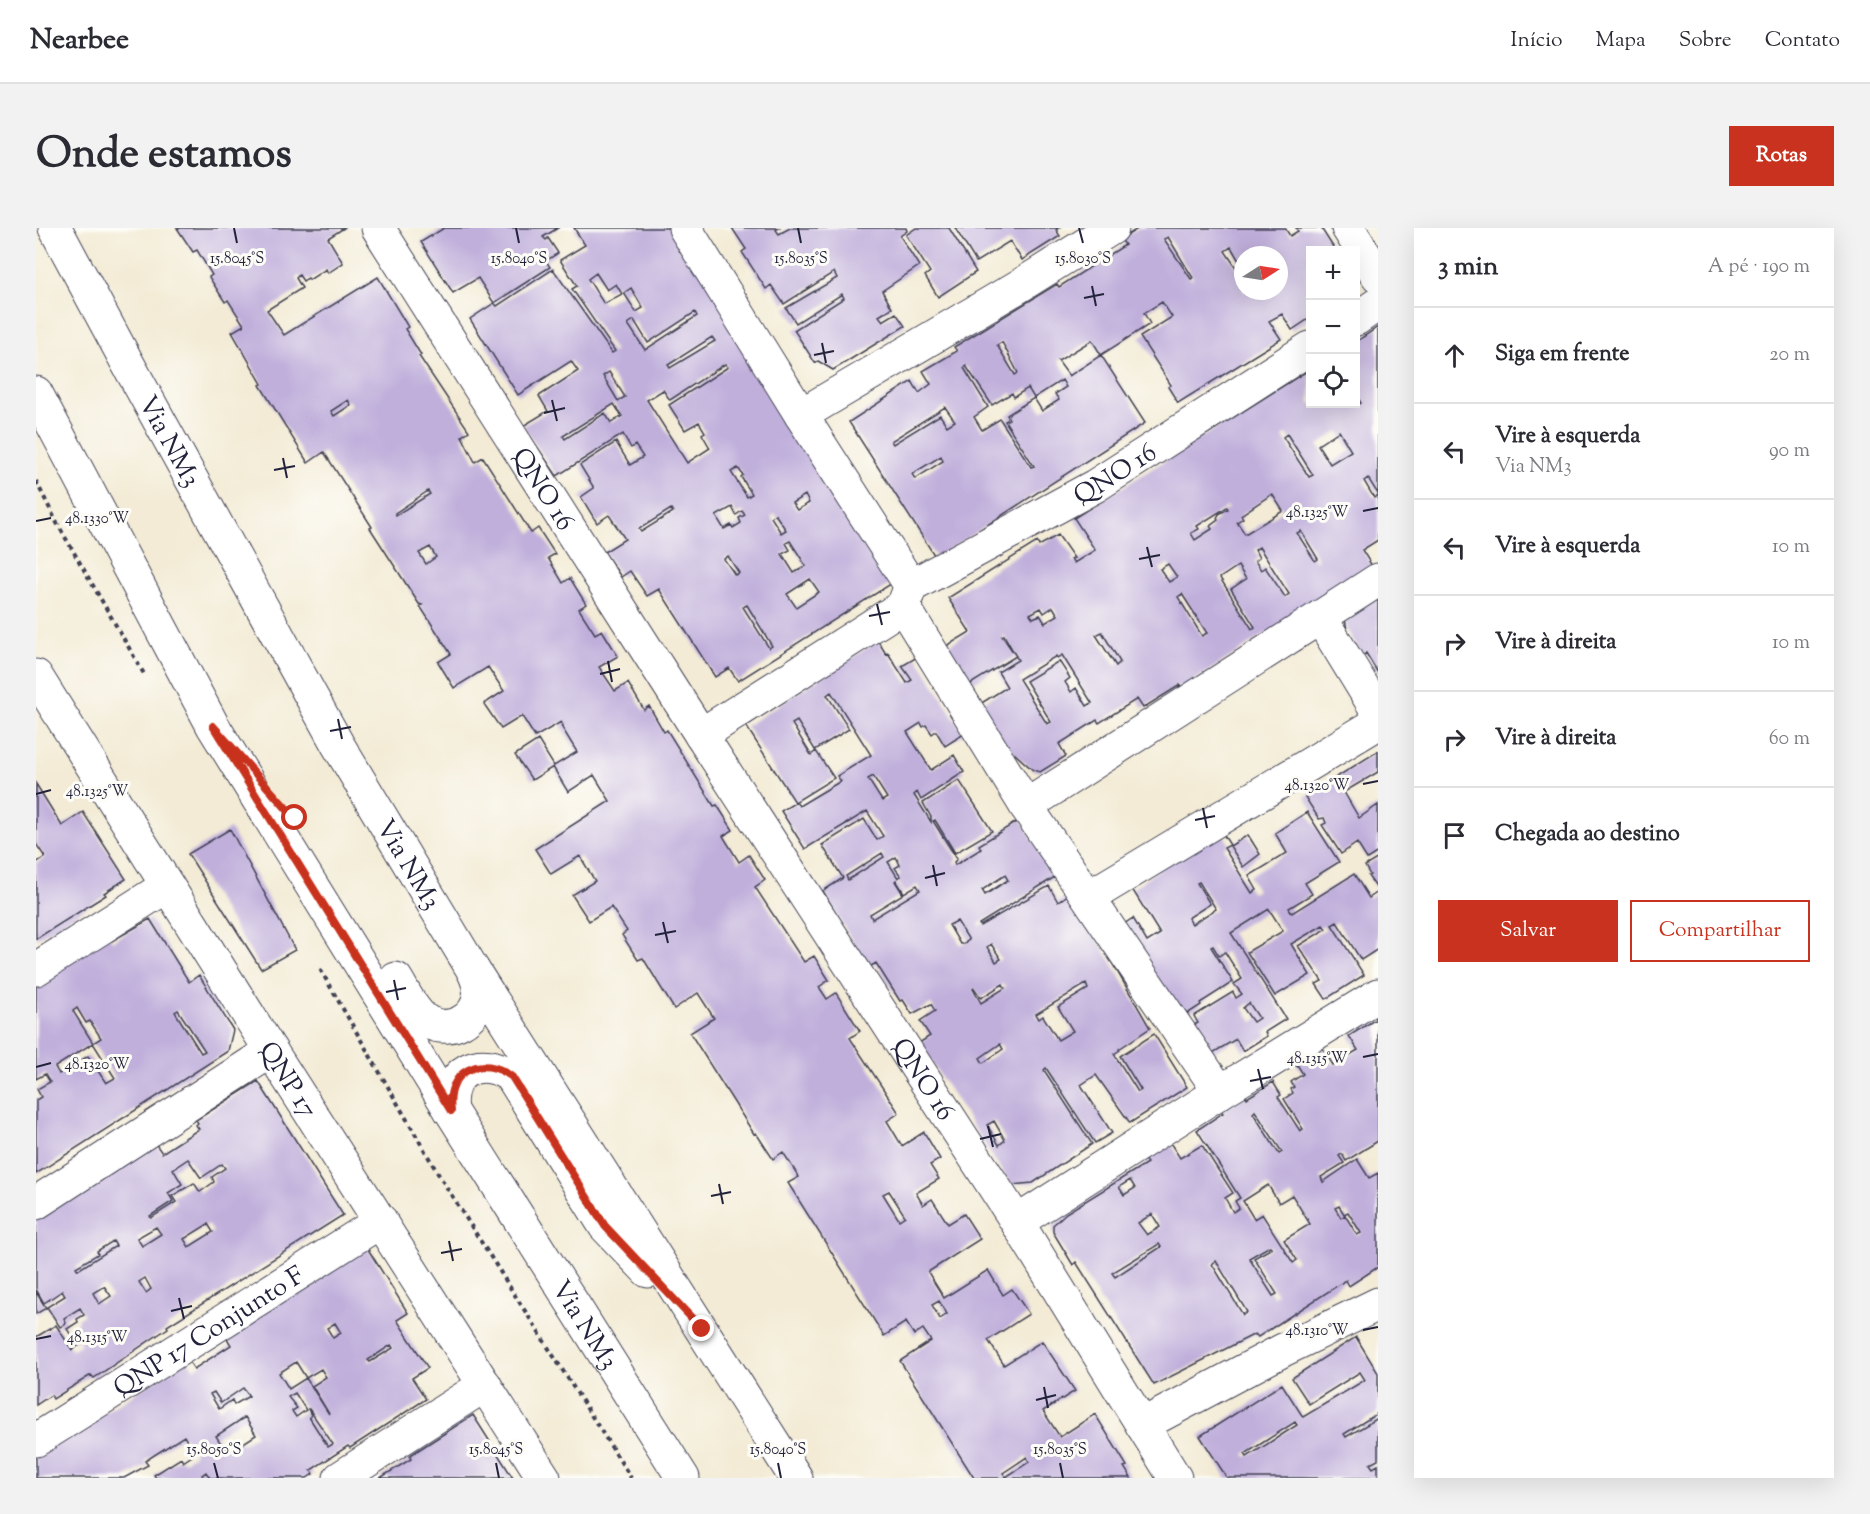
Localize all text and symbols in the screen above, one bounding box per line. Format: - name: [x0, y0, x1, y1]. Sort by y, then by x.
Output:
- text: Nearbee: [30, 21, 129, 61]
- text: Início: [1511, 26, 1563, 56]
- text: Mapa: [1596, 26, 1646, 56]
- text: Sobre: [1679, 26, 1732, 56]
- text: Contato: [1765, 26, 1840, 56]
- text: Onde estamos: [36, 126, 292, 186]
- button: Rotas: [1729, 126, 1834, 186]
- north arrow: [1234, 246, 1288, 300]
- map controls: [1306, 246, 1360, 408]
- button: +: [1306, 246, 1360, 300]
- text: 15.8045°S: [210, 249, 264, 270]
- text: 15.8040°S: [491, 249, 547, 270]
- text: 15.8035°S: [774, 249, 828, 270]
- text: 15.8030°S: [1055, 249, 1111, 270]
- text: 3 min: [1438, 249, 1498, 286]
- text: A pé · 190 m: [1708, 253, 1810, 282]
- button: −: [1306, 300, 1360, 354]
- icon: ahead: [1438, 339, 1471, 372]
- text: Siga em frente: [1495, 339, 1630, 371]
- text: 20 m: [1769, 341, 1810, 370]
- button: locate: [1306, 354, 1360, 408]
- street label: Via NM3: [128, 389, 208, 494]
- text: Vire à esquerda: [1495, 421, 1640, 453]
- street label: QNO 16: [1068, 435, 1165, 515]
- icon: left: [1438, 435, 1471, 468]
- text: 90 m: [1769, 437, 1810, 466]
- street label: QNO 16: [502, 441, 582, 539]
- text: Via NM3: [1495, 453, 1572, 482]
- text: 48.1325°W: [1286, 503, 1349, 524]
- text: 48.1330°W: [65, 509, 129, 530]
- icon: left: [1438, 531, 1471, 564]
- text: Vire à esquerda: [1495, 531, 1640, 563]
- text: 10 m: [1772, 533, 1810, 562]
- icon: right: [1438, 627, 1471, 660]
- text: Vire à direita: [1495, 627, 1617, 659]
- text: 10 m: [1772, 629, 1810, 658]
- icon: right: [1438, 723, 1471, 756]
- text: Vire à direita: [1495, 723, 1617, 755]
- text: 60 m: [1769, 725, 1810, 754]
- text: 48.1320°W: [1284, 776, 1350, 797]
- text: 48.1325°W: [66, 782, 129, 803]
- route start: [281, 804, 307, 830]
- street label: Via NM3: [366, 813, 449, 917]
- icon: arrive: [1438, 819, 1471, 852]
- text: Chegada ao destino: [1495, 819, 1680, 851]
- button: Salvar: [1438, 900, 1618, 962]
- button: Compartilhar: [1630, 900, 1810, 962]
- street label: QNO 16: [882, 1032, 962, 1129]
- street label: QNP 17: [249, 1035, 325, 1126]
- text: 48.1315°W: [1287, 1049, 1348, 1070]
- text: 48.1320°W: [64, 1055, 130, 1076]
- street label: QNP 17 Conjunto F: [107, 1258, 312, 1407]
- street label: Via NM3: [541, 1274, 626, 1378]
- route end: [688, 1315, 714, 1341]
- text: 48.1310°W: [1286, 1321, 1349, 1342]
- text: 48.1315°W: [67, 1328, 128, 1349]
- text: 15.8050°S: [186, 1440, 242, 1461]
- text: 15.8045°S: [469, 1440, 523, 1461]
- text: 15.8040°S: [750, 1440, 806, 1461]
- text: 15.8035°S: [1033, 1440, 1087, 1461]

